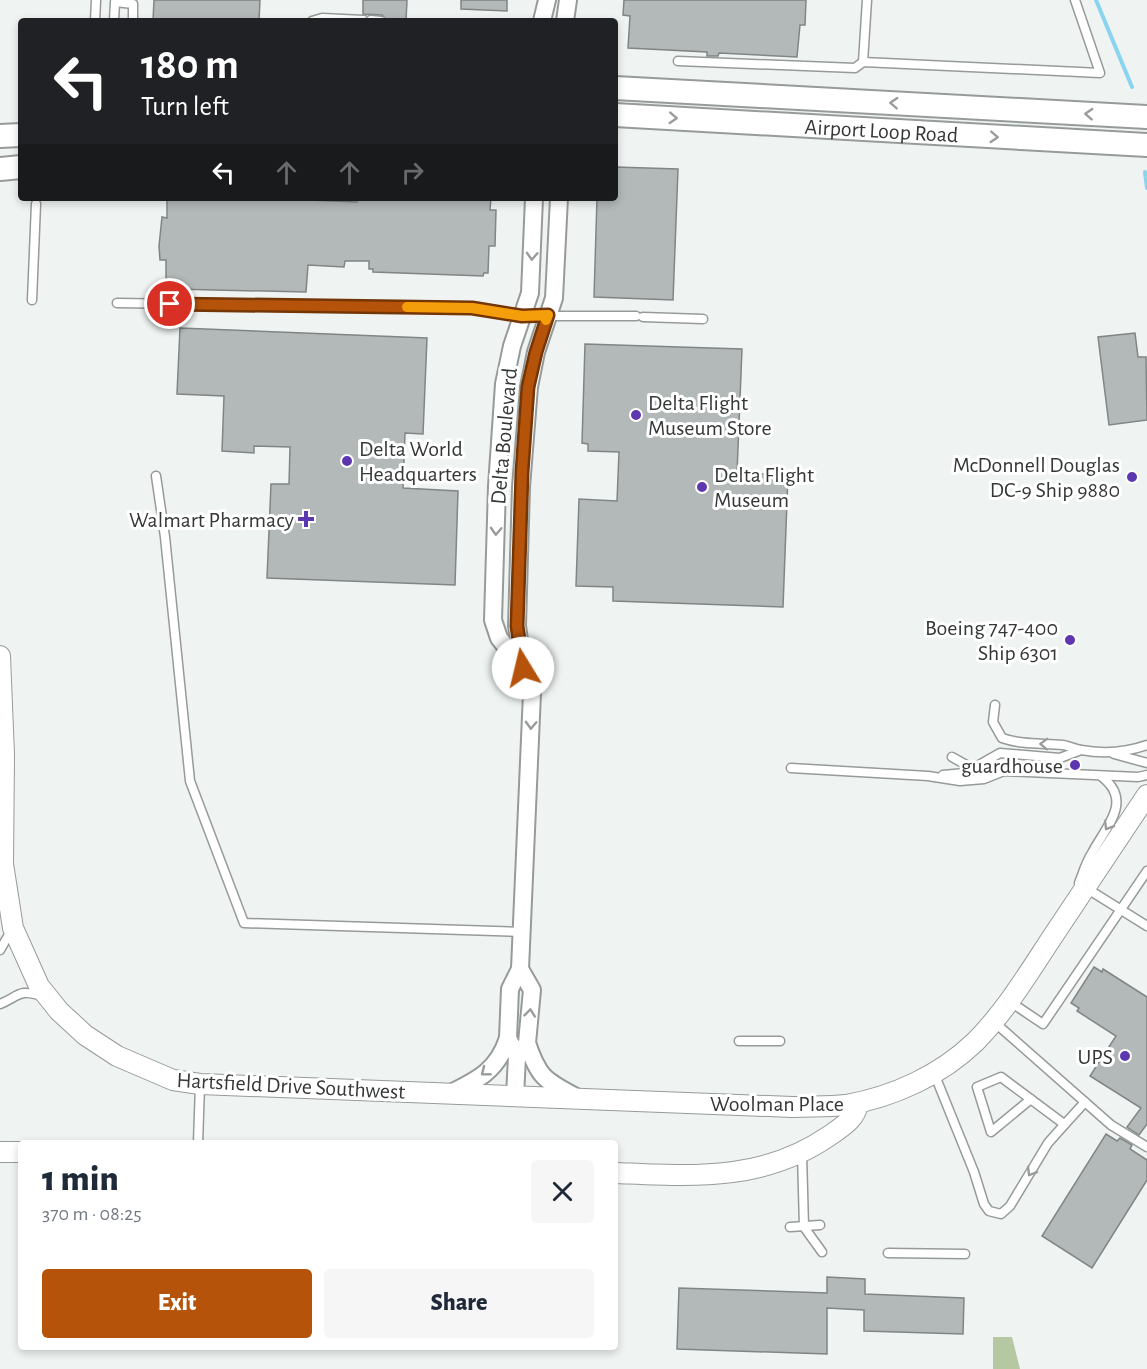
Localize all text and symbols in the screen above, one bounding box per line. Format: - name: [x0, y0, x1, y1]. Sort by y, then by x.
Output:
- icon: left: [42, 42, 120, 120]
- text: 180 m: [141, 44, 239, 86]
- text: Turn left: [141, 93, 229, 120]
- one-way arrow: [889, 97, 898, 110]
- one-way arrow: [1084, 107, 1093, 120]
- one-way arrow: [669, 112, 678, 125]
- street label: Airport Loop Road: [804, 116, 959, 146]
- one-way arrow: [989, 130, 998, 143]
- icon: left: [207, 156, 240, 189]
- icon: ahead: [270, 156, 303, 189]
- icon: ahead: [333, 156, 366, 189]
- icon: right: [396, 156, 429, 189]
- one-way arrow: [526, 252, 539, 261]
- pin: [144, 278, 195, 329]
- icon: arrive: [153, 287, 186, 320]
- street label: Delta Boulevard: [487, 367, 521, 505]
- place label: Delta Flight Museum Store: [648, 392, 772, 439]
- marker: Delta Flight Museum Store: [629, 408, 643, 422]
- place label: Delta World Headquarters: [359, 438, 477, 485]
- marker: Delta World Headquarters: [340, 454, 354, 468]
- place label: McDonnell Douglas DC-9 Ship 9880: [953, 454, 1120, 501]
- place label: Delta Flight Museum: [714, 464, 814, 511]
- marker: McDonnell Douglas DC-9 Ship 9880: [1125, 470, 1139, 484]
- marker: Delta Flight Museum: [695, 480, 709, 494]
- place label: Walmart Pharmacy: [129, 509, 295, 531]
- marker: Walmart Pharmacy: [299, 512, 313, 526]
- one-way arrow: [489, 527, 502, 536]
- place label: Boeing 747-400 Ship 6301: [925, 617, 1058, 664]
- marker: Boeing 747-400 Ship 6301: [1063, 633, 1077, 647]
- position arrow: [491, 636, 555, 700]
- one-way arrow: [524, 720, 537, 729]
- one-way arrow: [1040, 738, 1049, 751]
- place label: guardhouse: [961, 755, 1063, 777]
- marker: guardhouse: [1068, 758, 1082, 772]
- one-way arrow: [1103, 820, 1115, 830]
- one-way arrow: [523, 1009, 536, 1018]
- place label: UPS: [1077, 1046, 1113, 1068]
- marker: UPS: [1118, 1049, 1132, 1063]
- one-way arrow: [481, 1065, 492, 1076]
- street label: Hartsfield Drive Southwest: [176, 1069, 406, 1103]
- street label: Woolman Place: [710, 1093, 844, 1115]
- button: close: [531, 1160, 594, 1223]
- text: 1 min: [42, 1161, 119, 1197]
- one-way arrow: [1026, 1166, 1038, 1176]
- text: 370 m · 08:25: [42, 1204, 142, 1224]
- button: Exit: [42, 1269, 312, 1338]
- button: Share: [324, 1269, 594, 1338]

